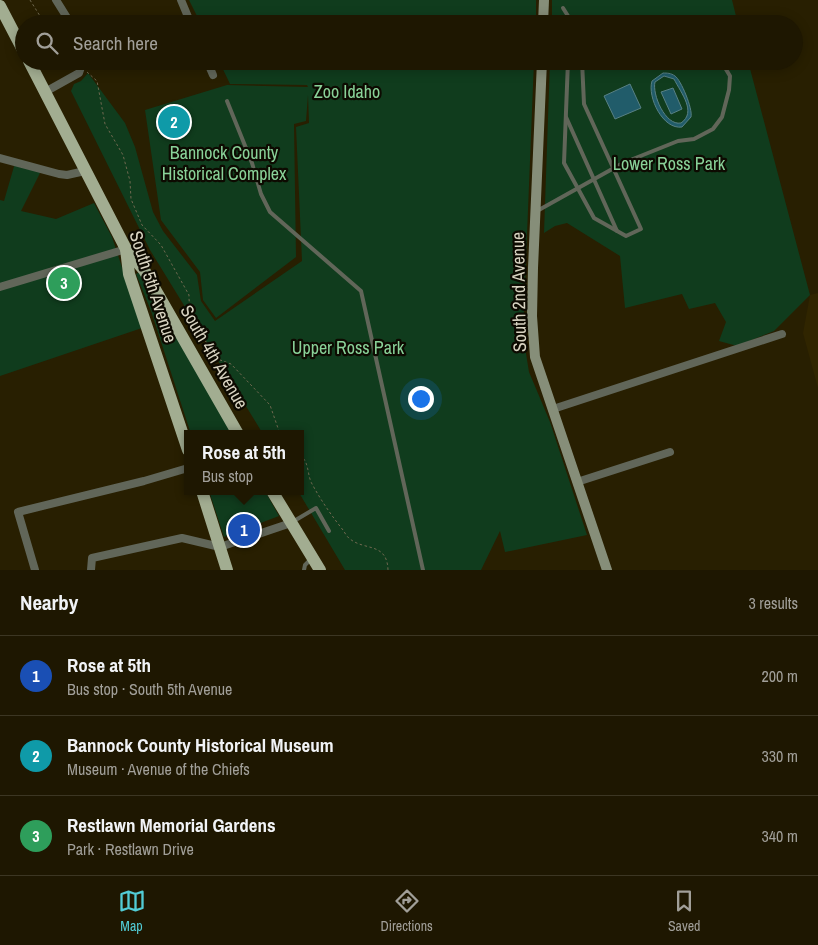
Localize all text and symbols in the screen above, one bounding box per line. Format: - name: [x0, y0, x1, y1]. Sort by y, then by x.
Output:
- search box: [15, 15, 803, 70]
- icon: search: [33, 29, 61, 57]
- text: Search here: [73, 30, 158, 56]
- park label: Zoo Idaho: [314, 79, 380, 104]
- pin: 2: [158, 103, 190, 141]
- park label: Bannock County Historical Complex: [162, 140, 287, 186]
- park label: Lower Ross Park: [613, 151, 726, 176]
- street label: South 5th Avenue: [124, 228, 183, 346]
- street label: South 2nd Avenue: [505, 232, 532, 352]
- pin: 3: [48, 264, 80, 302]
- street label: South 4th Avenue: [175, 300, 254, 413]
- park label: Upper Ross Park: [292, 335, 405, 360]
- your location: [408, 386, 434, 412]
- popup: [184, 430, 304, 495]
- text: Rose at 5th: [202, 439, 286, 465]
- text: Bus stop: [202, 465, 253, 487]
- pin: 1: [228, 511, 260, 549]
- text: Nearby: [20, 588, 78, 617]
- text: 3 results: [748, 592, 798, 614]
- text: Rose at 5th: [67, 652, 151, 678]
- text: 1: [32, 665, 40, 687]
- text: 200 m: [762, 665, 798, 687]
- text: Bus stop · South 5th Avenue: [67, 678, 232, 700]
- text: Bannock County Historical Museum: [67, 732, 334, 758]
- text: 2: [32, 745, 40, 767]
- text: 330 m: [762, 745, 798, 767]
- text: Museum · Avenue of the Chiefs: [67, 758, 250, 780]
- text: Restlawn Memorial Gardens: [67, 812, 276, 838]
- text: 3: [32, 825, 40, 847]
- text: 340 m: [762, 825, 798, 847]
- text: Park · Restlawn Drive: [67, 838, 194, 860]
- tab: Map: [118, 887, 146, 935]
- tab: Directions: [381, 887, 433, 935]
- tab: Saved: [668, 887, 700, 935]

